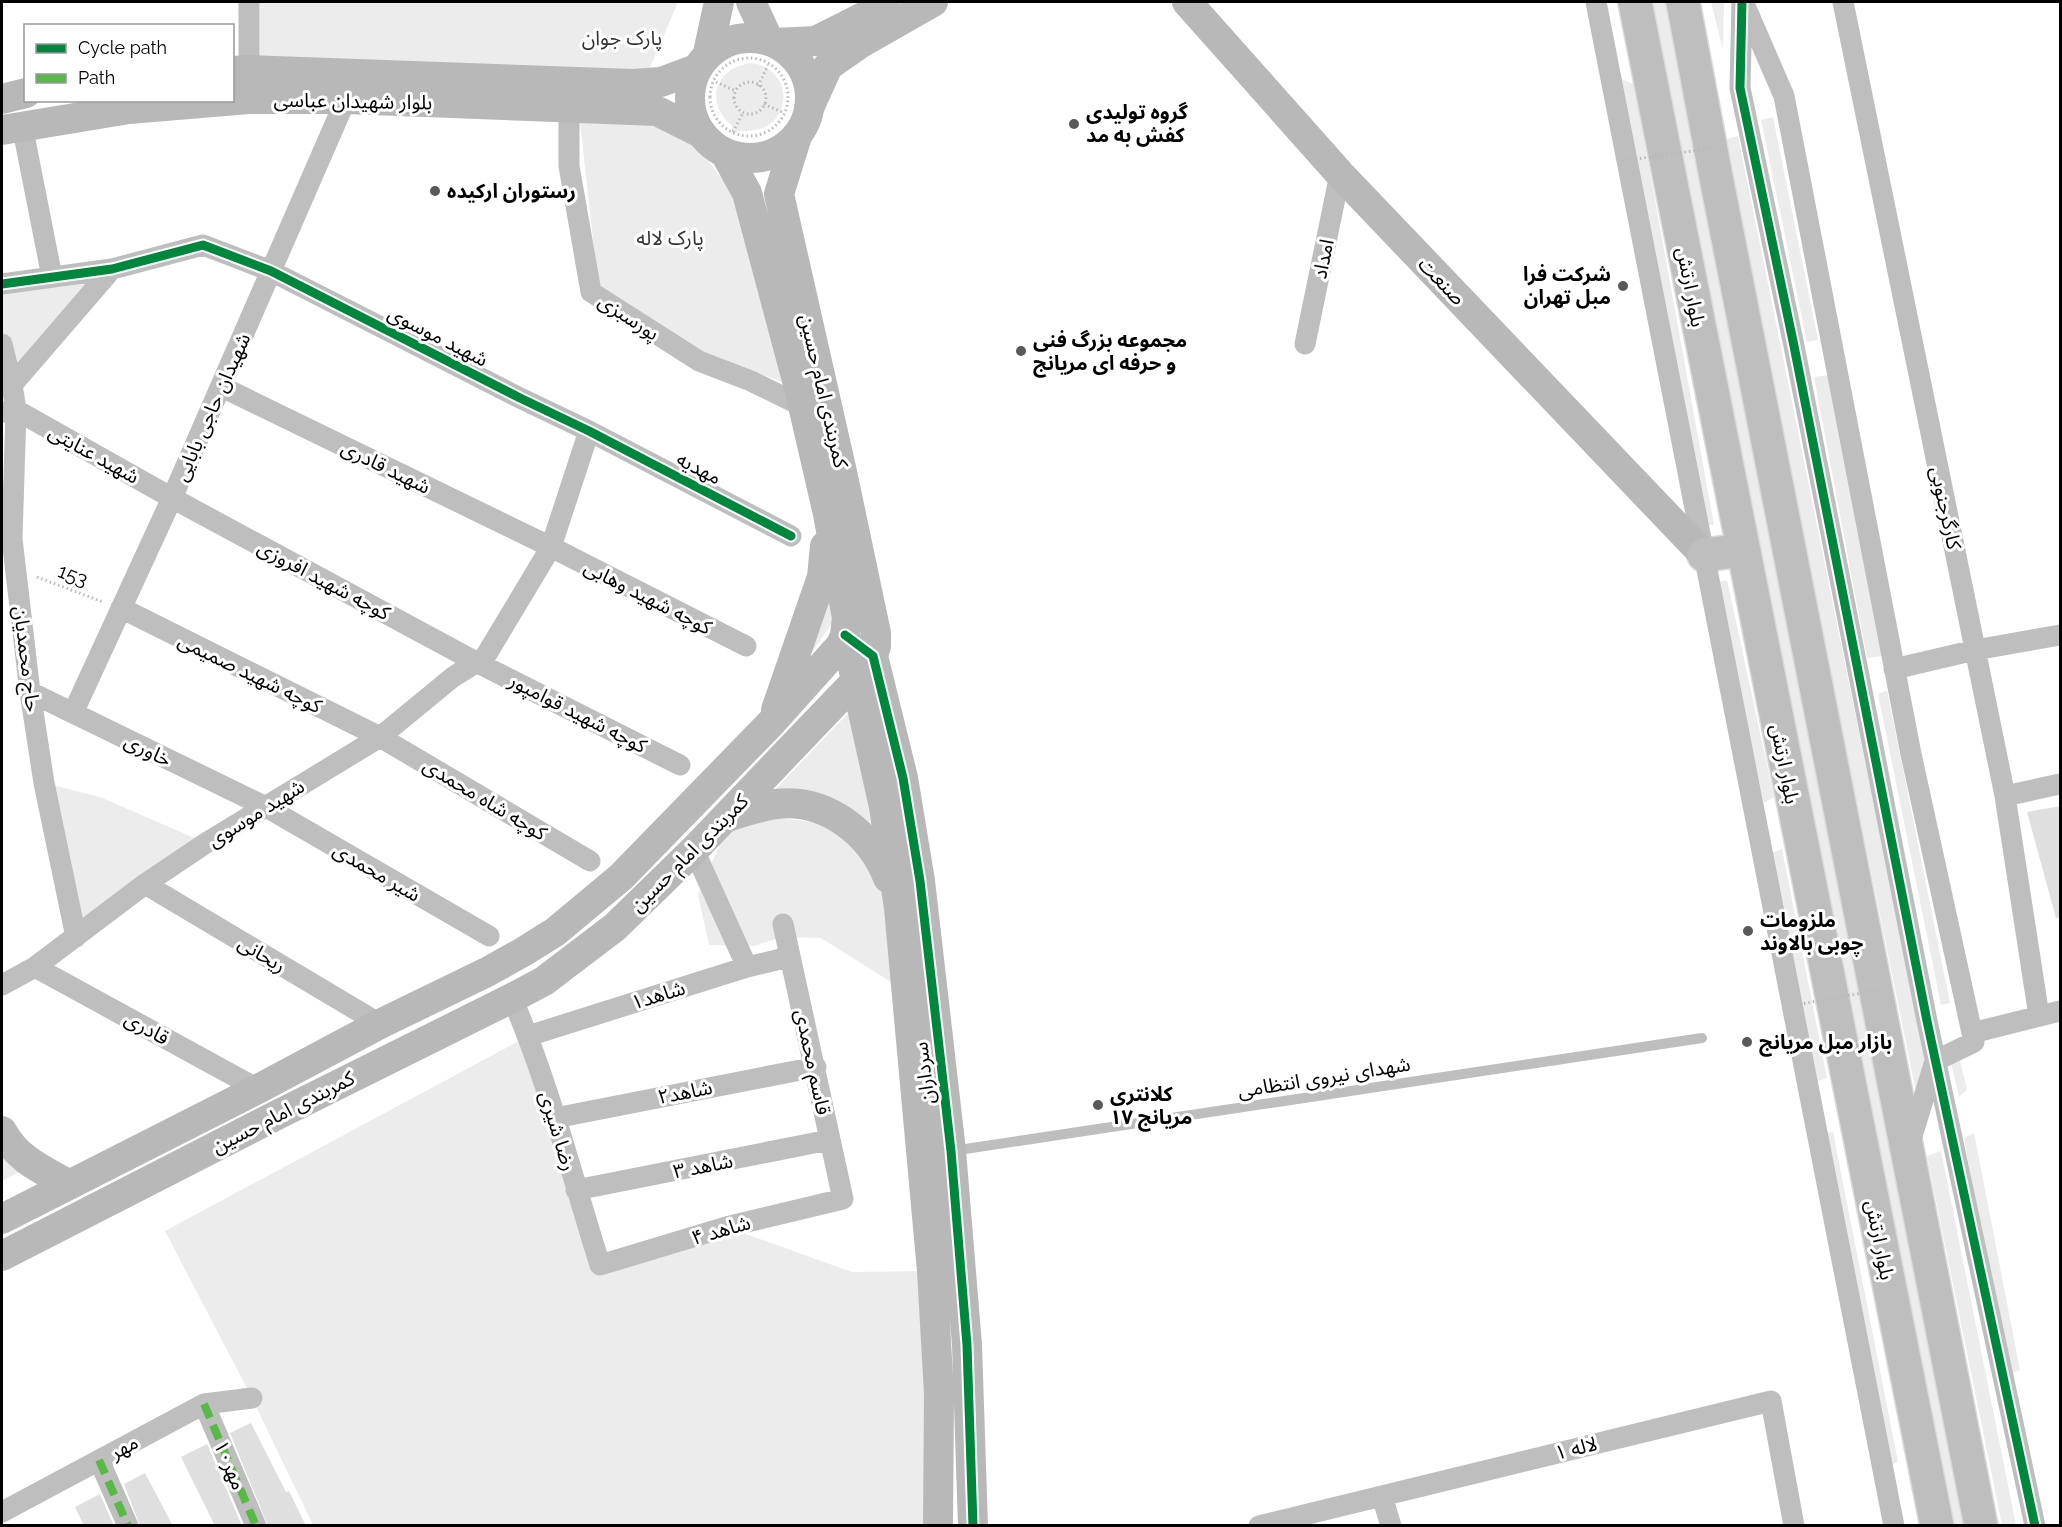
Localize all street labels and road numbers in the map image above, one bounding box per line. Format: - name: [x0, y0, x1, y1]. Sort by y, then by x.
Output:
- street label: بلوار شهیدان عباسی: [273, 88, 433, 114]
- street label: امداد: [1307, 237, 1339, 281]
- street label: بلوار ارتش: [1672, 245, 1710, 329]
- street label: صنعت: [1413, 252, 1471, 310]
- street label: پورسبزی: [593, 288, 664, 347]
- street label: شهید موسوی: [384, 301, 492, 371]
- street label: کمربندی امام حسین: [792, 312, 854, 472]
- street label: شهیدان حاجی بابایی: [169, 329, 255, 485]
- street label: شهید عنایتی: [44, 419, 144, 489]
- street label: شهید قادری: [338, 435, 434, 499]
- street label: مهدیه: [673, 447, 725, 489]
- street label: کارگرجنوبی: [1926, 464, 1967, 552]
- street label: کوچه شهید افروزی: [253, 535, 395, 626]
- street label: کوچه شهید وهابی: [580, 555, 716, 641]
- street label: 153: [55, 558, 91, 592]
- street label: حاج محمدیان: [6, 605, 45, 714]
- street label: کوچه شهید صمیمی: [174, 628, 326, 719]
- street label: کوچه شهید قوامپور: [504, 668, 651, 759]
- street label: بلوار ارتش: [1766, 722, 1804, 806]
- street label: خاوری: [121, 728, 175, 772]
- street label: کوچه شاه محمدی: [418, 753, 552, 847]
- street label: شهید موسوی: [203, 774, 309, 852]
- street label: کمربندی امام حسین: [625, 788, 756, 919]
- street label: شیر محمدی: [329, 837, 425, 907]
- street label: ریحانی: [234, 930, 290, 978]
- street label: شاهد۱: [628, 975, 688, 1015]
- street label: قادری: [121, 1006, 173, 1050]
- street label: قاسم محمدی: [787, 1007, 836, 1118]
- street label: سرداران: [908, 1040, 940, 1106]
- street label: شهدای نیروی انتظامی: [1236, 1052, 1412, 1102]
- street label: کمربندی امام حسین: [208, 1065, 360, 1161]
- street label: شاهد۲: [656, 1075, 714, 1109]
- street label: رضا شیری: [535, 1088, 581, 1174]
- street label: شاهد ۳: [671, 1148, 735, 1184]
- street label: بلوار ارتش: [1861, 1198, 1899, 1282]
- street label: شاهد ۴: [689, 1210, 753, 1250]
- street label: مهر: [105, 1430, 142, 1465]
- street label: لاله ۱: [1552, 1431, 1600, 1465]
- street label: مهر۱۰: [209, 1437, 251, 1493]

